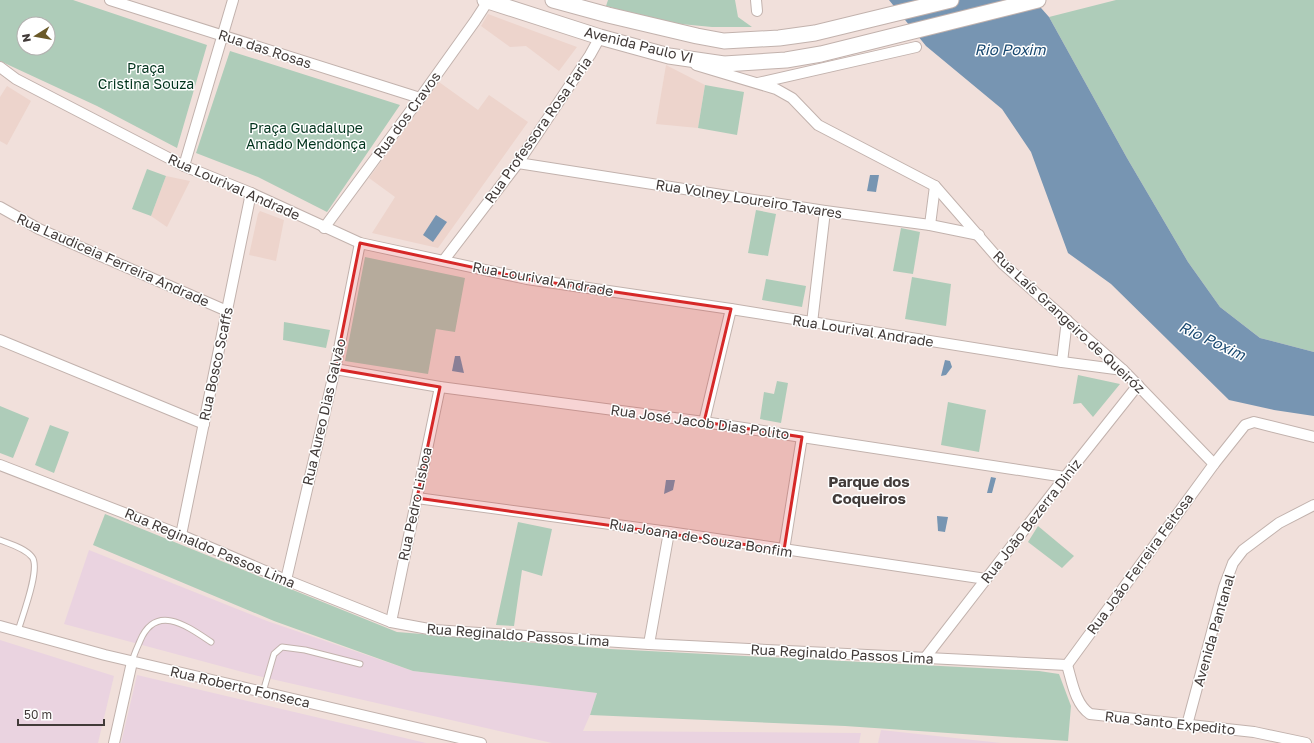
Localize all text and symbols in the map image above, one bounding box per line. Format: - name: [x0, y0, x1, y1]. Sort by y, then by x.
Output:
- north arrow: [16, 16, 56, 56]
- street label: Avenida Paulo VI: [583, 23, 696, 66]
- street label: Rua das Rosas: [216, 25, 314, 72]
- text: N: [19, 33, 33, 43]
- water label: Rio Poxim: [975, 40, 1046, 58]
- street label: Rua Professora Rosa Faria: [481, 53, 595, 206]
- park label: Praça Cristina Souza: [98, 59, 194, 92]
- street label: Rua dos Cravos: [369, 68, 444, 161]
- park label: Praça Guadalupe Amado Mendonça: [246, 119, 366, 152]
- street label: Rua Lourival Andrade: [165, 150, 303, 223]
- street label: Rua Volney Loureiro Tavares: [655, 175, 844, 222]
- street label: Rua Laudiceia Ferreira Andrade: [14, 209, 212, 310]
- street label: Rua Laís Grangeiro de Queiróz: [990, 247, 1149, 396]
- street label: Rua Lourival Andrade: [471, 258, 615, 299]
- street label: Rua Bosco Scaffs: [195, 305, 236, 422]
- street label: Rua Lourival Andrade: [791, 311, 935, 350]
- water label: Rio Poxim: [1176, 317, 1249, 364]
- street label: Rua Aureo Dias Galvão: [298, 337, 349, 487]
- street label: Rua José Jacob Dias Polito: [610, 401, 790, 442]
- street label: Rua Pedro Lisboa: [394, 445, 435, 562]
- street label: Rua João Bezerra Diniz: [977, 455, 1084, 586]
- district label: Parque dos Coqueiros: [828, 472, 910, 507]
- street label: Rua João Ferreira Feitosa: [1083, 490, 1196, 638]
- street label: Rua Reginaldo Passos Lima: [122, 504, 298, 591]
- street label: Rua Joana de Souza Bonfim: [608, 515, 794, 560]
- street label: Avenida Pantanal: [1189, 572, 1238, 688]
- street label: Rua Reginaldo Passos Lima: [426, 620, 610, 649]
- street label: Rua Reginaldo Passos Lima: [750, 640, 934, 667]
- street label: Rua Roberto Fonseca: [168, 662, 312, 711]
- scale bar: [18, 701, 104, 727]
- text: 50 m: [24, 707, 52, 722]
- street label: Rua Santo Expedito: [1104, 707, 1236, 738]

